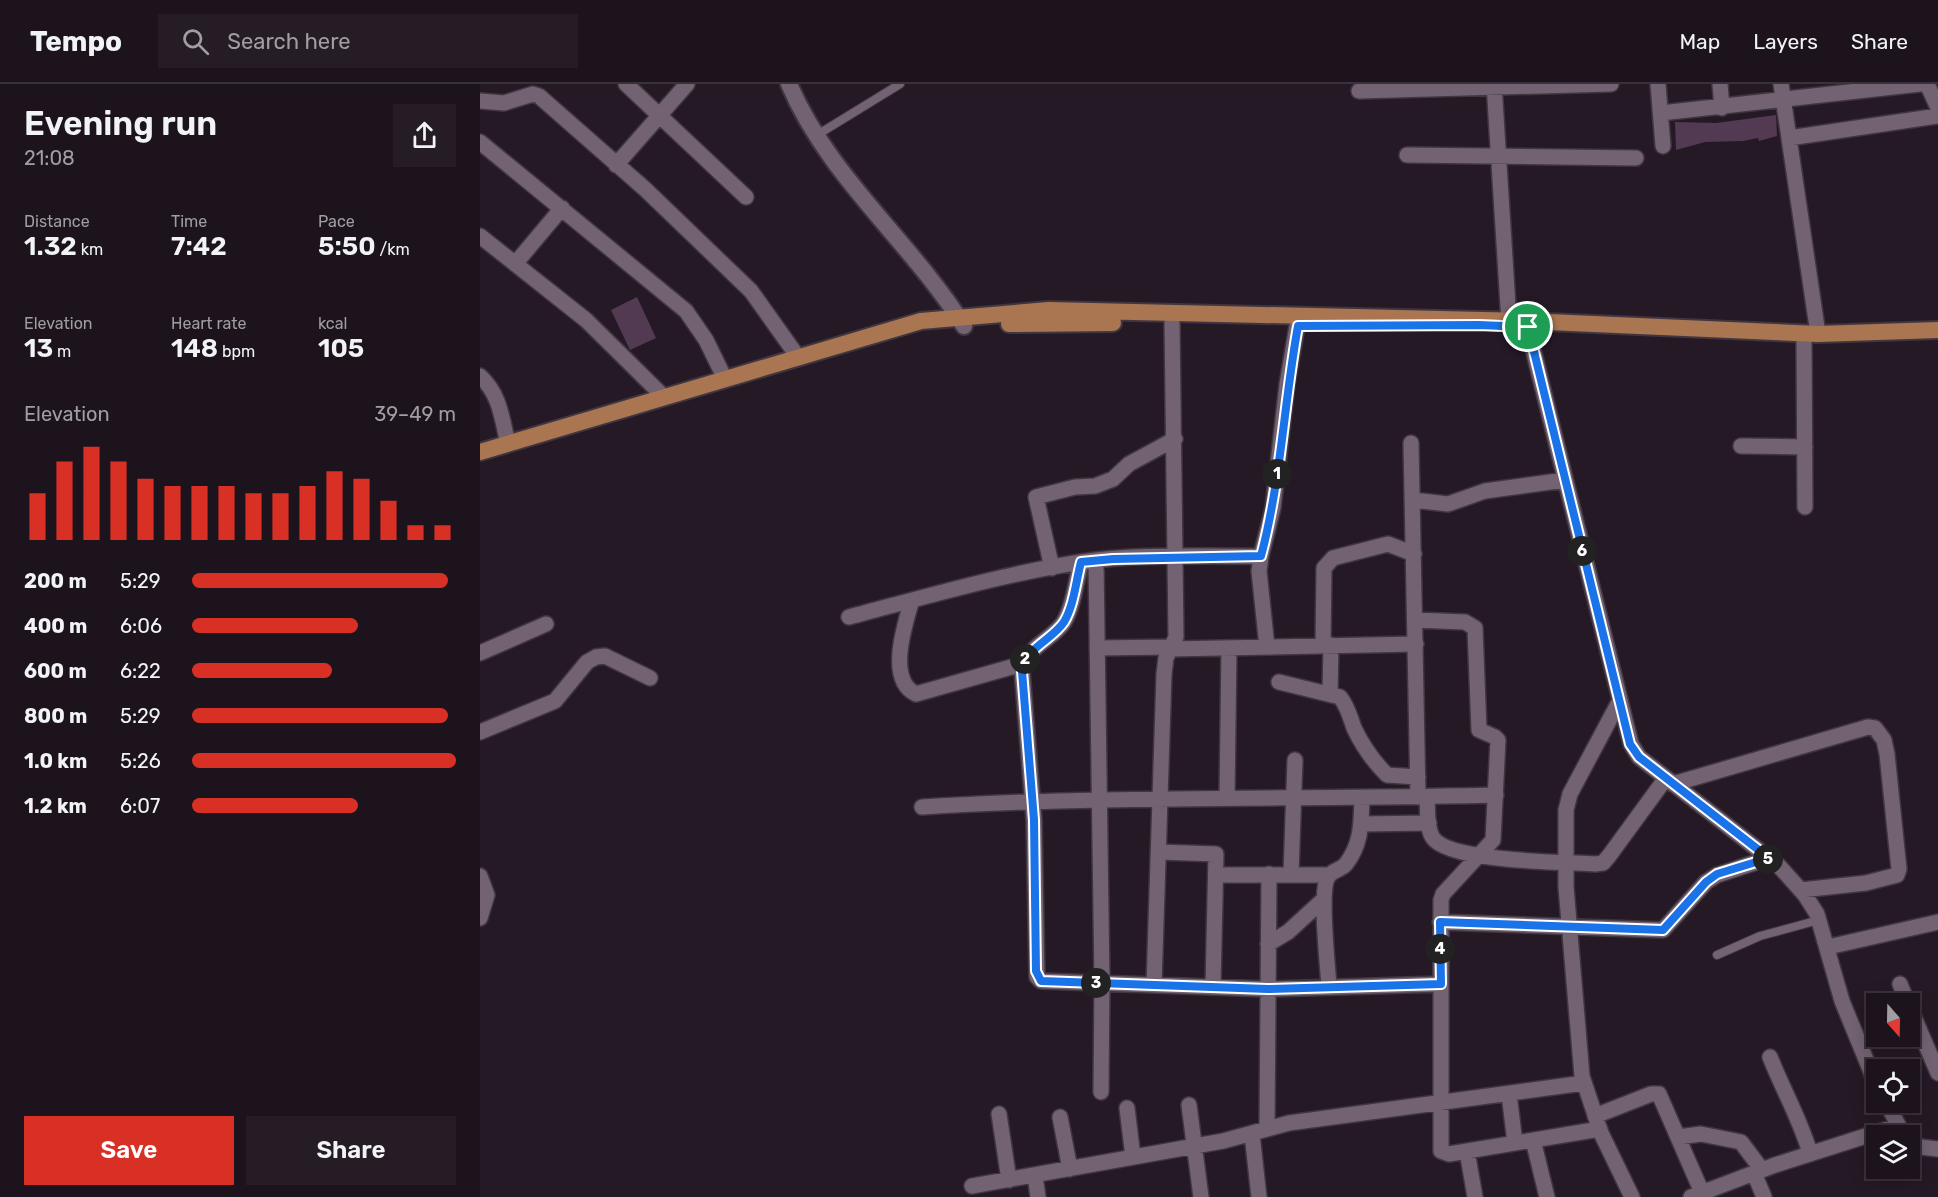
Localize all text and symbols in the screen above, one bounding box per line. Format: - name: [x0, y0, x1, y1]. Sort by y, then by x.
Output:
- search box: [158, 14, 578, 68]
- text: Tempo: [30, 25, 122, 58]
- icon: search: [179, 25, 212, 58]
- text: Search here: [227, 28, 351, 55]
- text: Map: [1679, 29, 1720, 54]
- text: Layers: [1753, 29, 1818, 54]
- text: Share: [1851, 29, 1908, 54]
- text: Evening run: [24, 104, 217, 143]
- button: share: [393, 104, 456, 167]
- text: 21:08: [24, 146, 75, 170]
- text: Distance: [24, 212, 90, 231]
- text: Time: [171, 212, 207, 231]
- text: Pace: [318, 212, 355, 231]
- text: 1.32: [24, 231, 77, 262]
- text: 7:42: [171, 231, 227, 262]
- text: 5:50: [318, 231, 376, 262]
- text: km: [77, 240, 103, 259]
- text: /km: [376, 240, 410, 259]
- pin: [1502, 301, 1553, 352]
- icon: arrive: [1511, 310, 1544, 343]
- text: Elevation: [24, 314, 93, 333]
- text: Heart rate: [171, 314, 246, 333]
- text: kcal: [318, 314, 347, 333]
- text: 13: [24, 333, 53, 364]
- text: 148: [171, 333, 218, 364]
- text: 105: [318, 333, 364, 364]
- text: m: [53, 342, 71, 361]
- text: bpm: [218, 342, 255, 361]
- text: Elevation: [24, 402, 110, 426]
- text: 39–49 m: [374, 402, 456, 426]
- pin: 1: [1262, 459, 1292, 489]
- text: 1: [1273, 464, 1281, 483]
- pin: 6: [1567, 536, 1597, 566]
- text: 6: [1577, 541, 1587, 560]
- text: 200 m: [24, 569, 87, 593]
- text: 5:29: [120, 569, 161, 593]
- text: 400 m: [24, 614, 87, 638]
- text: 6:06: [120, 614, 162, 638]
- pin: 2: [1010, 644, 1040, 674]
- text: 2: [1020, 649, 1030, 668]
- text: 600 m: [24, 659, 87, 683]
- text: 6:22: [120, 659, 161, 683]
- text: 800 m: [24, 704, 87, 728]
- text: 5:29: [120, 704, 161, 728]
- text: 1.0 km: [24, 749, 87, 773]
- text: 5:26: [120, 749, 161, 773]
- text: 1.2 km: [24, 794, 87, 818]
- text: 6:07: [120, 794, 160, 818]
- pin: 5: [1753, 844, 1783, 874]
- text: 5: [1763, 849, 1773, 868]
- pin: 4: [1425, 934, 1455, 964]
- text: 4: [1435, 939, 1445, 958]
- pin: 3: [1081, 968, 1111, 998]
- text: 3: [1091, 973, 1101, 992]
- north arrow: [1866, 993, 1920, 1047]
- map controls: [1866, 993, 1920, 1179]
- button: locate: [1866, 1059, 1920, 1113]
- button: Save: [24, 1116, 234, 1185]
- button: Share: [246, 1116, 456, 1185]
- button: layers: [1866, 1125, 1920, 1179]

